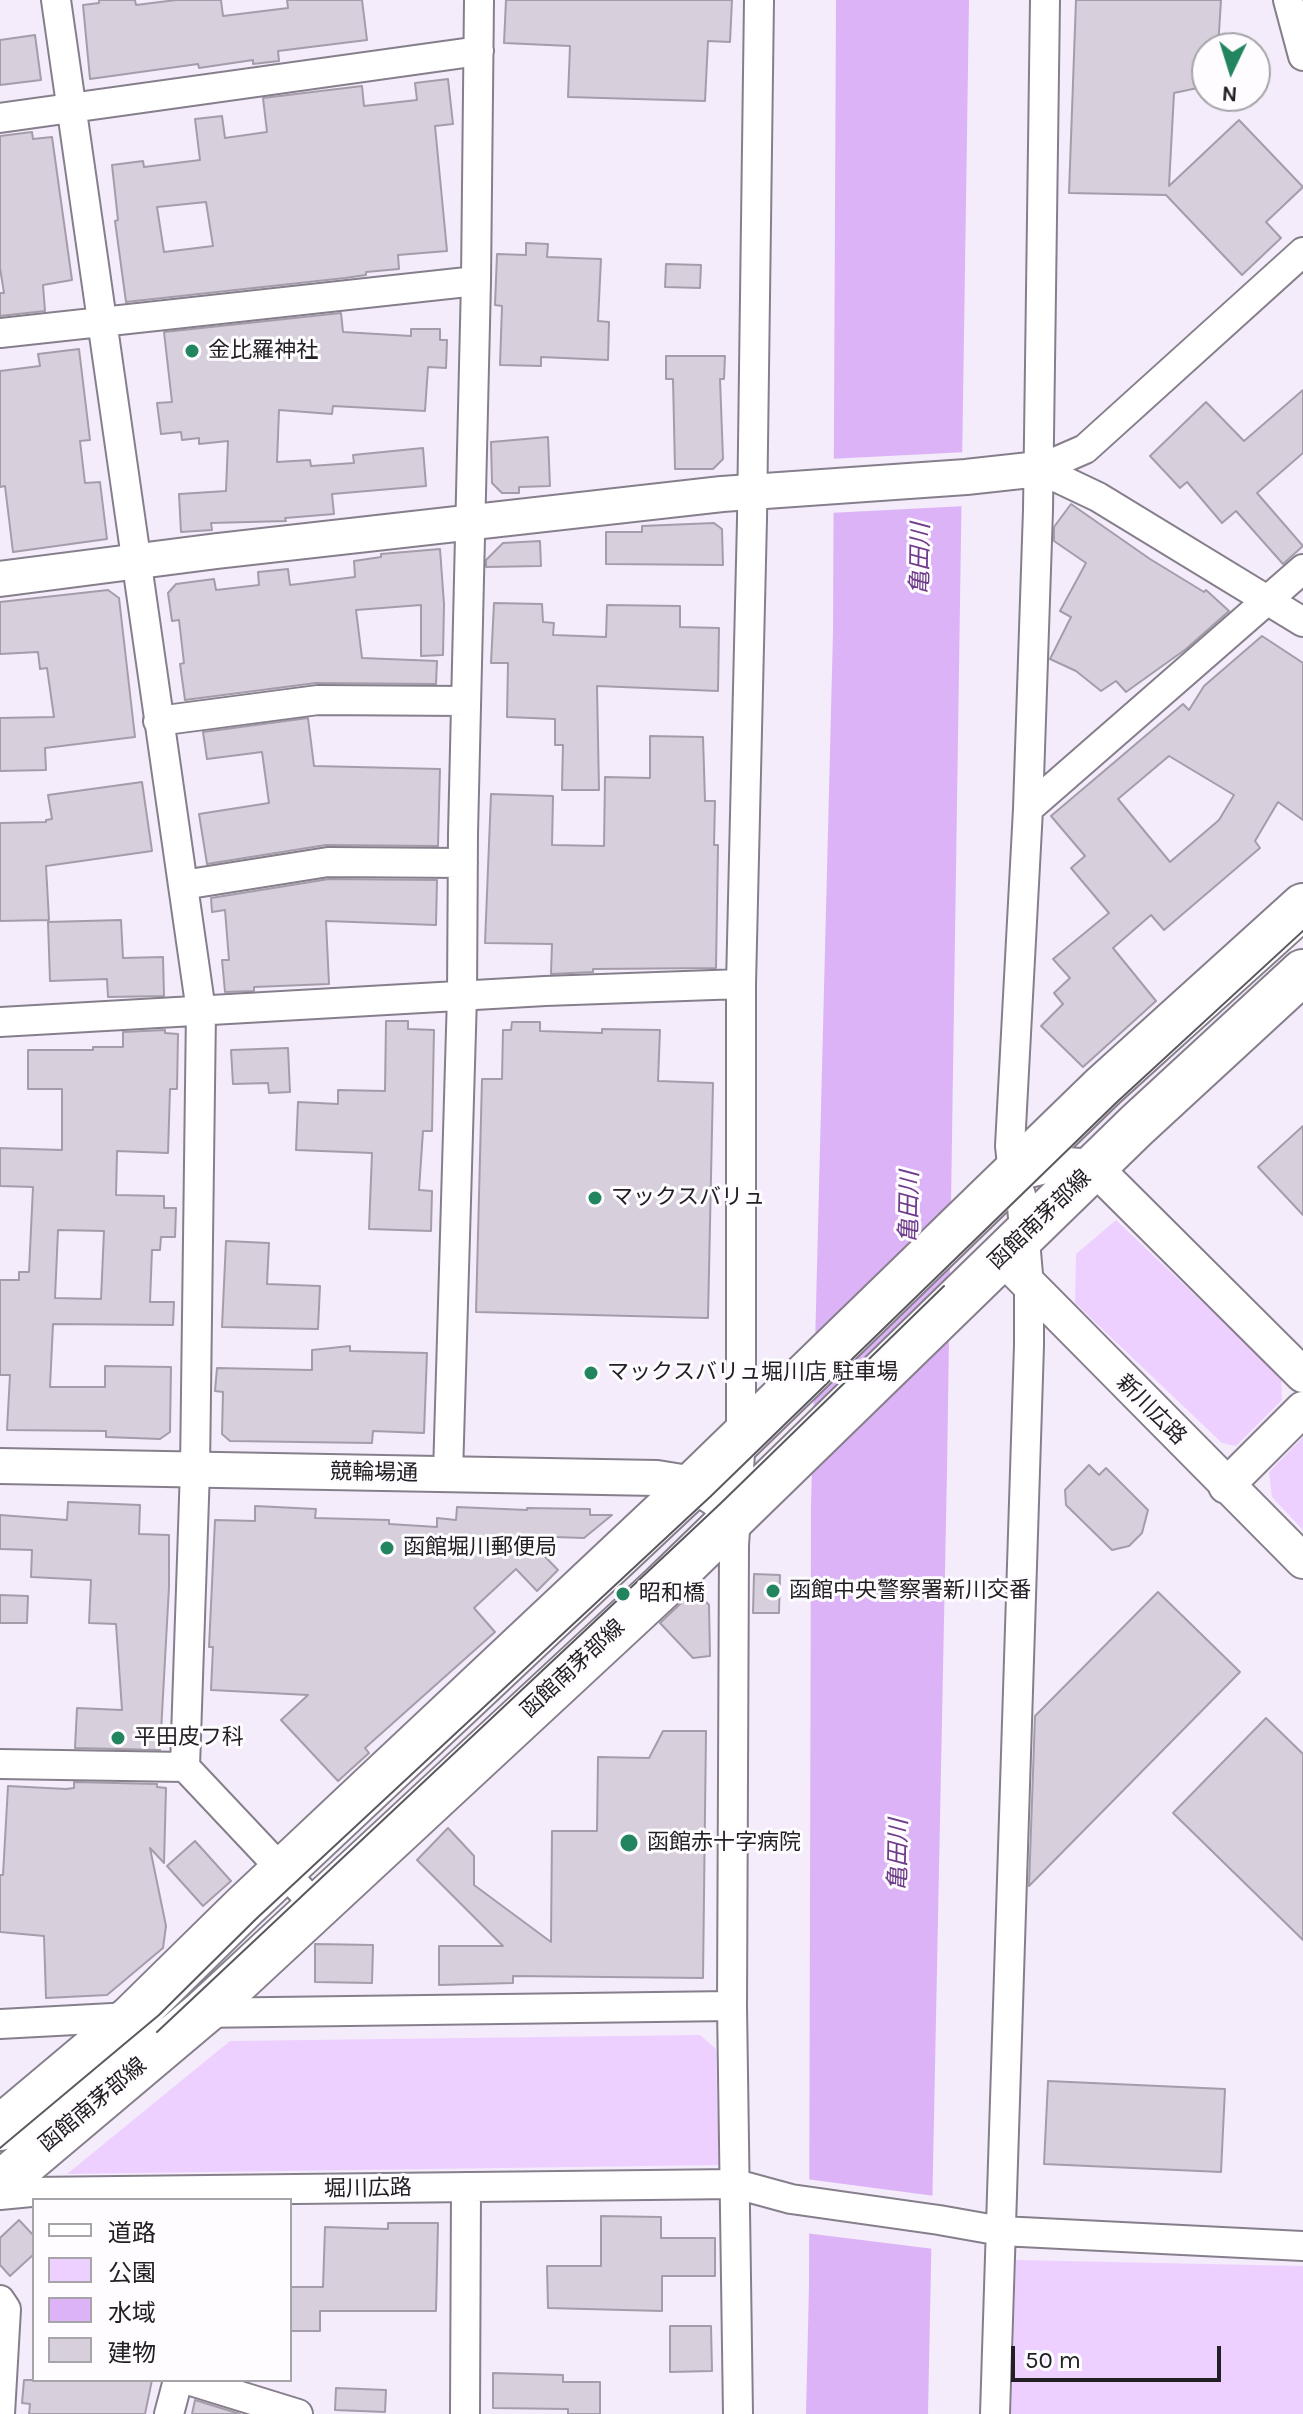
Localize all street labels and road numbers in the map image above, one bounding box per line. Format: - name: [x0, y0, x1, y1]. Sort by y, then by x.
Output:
- street label: 函館南茅部線: [983, 1165, 1097, 1275]
- street label: 新川広路: [1111, 1370, 1191, 1450]
- street label: 競輪場通: [330, 1459, 418, 1487]
- street label: 函館南茅部線: [516, 1614, 630, 1724]
- street label: 函館南茅部線: [34, 2052, 152, 2158]
- street label: 堀川広路: [324, 2175, 412, 2203]

